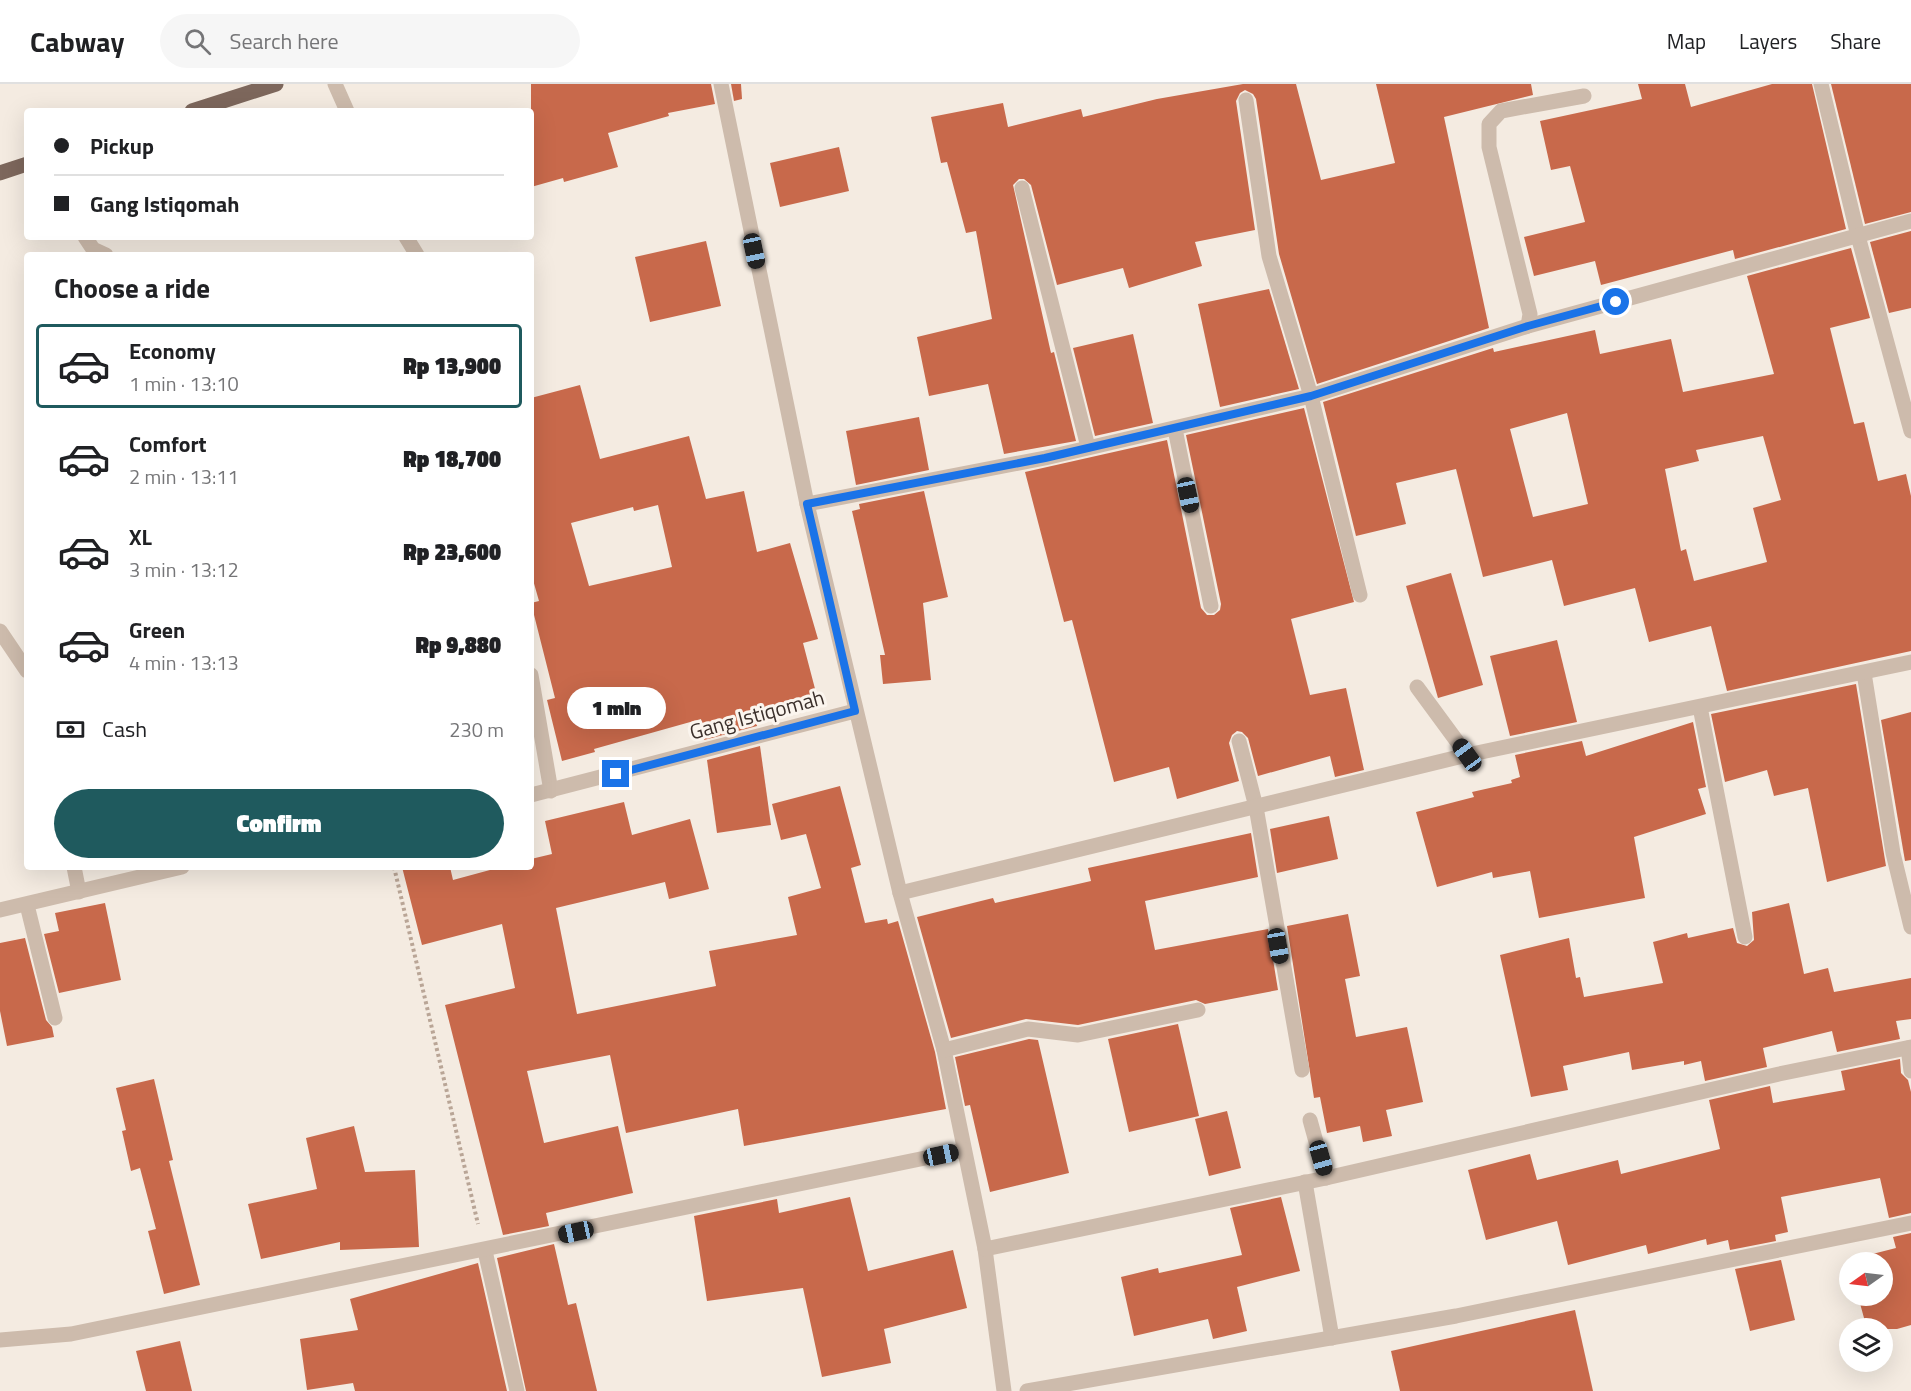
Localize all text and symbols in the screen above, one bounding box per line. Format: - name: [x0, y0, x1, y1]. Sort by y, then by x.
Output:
- search box: [160, 14, 580, 68]
- text: Cabway: [30, 20, 124, 63]
- text: Search here: [229, 24, 339, 58]
- icon: search: [181, 25, 214, 58]
- text: Map: [1667, 25, 1706, 57]
- text: Layers: [1739, 25, 1797, 57]
- text: Share: [1830, 25, 1881, 57]
- text: Pickup: [90, 129, 154, 163]
- text: Gang Istiqomah: [90, 187, 239, 221]
- car: [741, 232, 767, 270]
- text: Choose a ride: [54, 267, 210, 308]
- route start: [1602, 288, 1629, 315]
- text: Economy: [129, 334, 216, 368]
- icon: car: [57, 339, 111, 393]
- text: Rp 13,900: [403, 349, 501, 383]
- text: 1 min · 13:10: [129, 368, 239, 399]
- text: Comfort: [129, 427, 207, 461]
- icon: car: [57, 432, 111, 486]
- text: Rp 18,700: [403, 442, 501, 476]
- text: 2 min · 13:11: [129, 461, 239, 492]
- car: [1175, 476, 1201, 514]
- text: XL: [129, 520, 152, 554]
- icon: car: [57, 525, 111, 579]
- text: Rp 23,600: [403, 535, 501, 569]
- text: 3 min · 13:12: [129, 554, 239, 585]
- text: Green: [129, 613, 185, 647]
- icon: car: [57, 618, 111, 672]
- text: Rp 9,880: [415, 628, 501, 662]
- text: 4 min · 13:13: [129, 647, 239, 678]
- street label: Gang Istiqomah: [686, 681, 828, 747]
- callout: 1 min: [566, 687, 666, 729]
- text: 1 min: [592, 692, 641, 723]
- text: Cash: [102, 712, 147, 746]
- icon: cash: [54, 713, 87, 746]
- text: 230 m: [449, 714, 504, 745]
- car: [1449, 735, 1485, 775]
- route end: [602, 760, 629, 787]
- button: Confirm: [54, 789, 504, 858]
- car: [1266, 927, 1290, 965]
- car: [1307, 1138, 1335, 1178]
- car: [922, 1142, 960, 1168]
- car: [557, 1219, 595, 1245]
- north arrow: [1839, 1252, 1893, 1306]
- map controls: [1839, 1252, 1893, 1372]
- button: layers: [1839, 1318, 1893, 1372]

